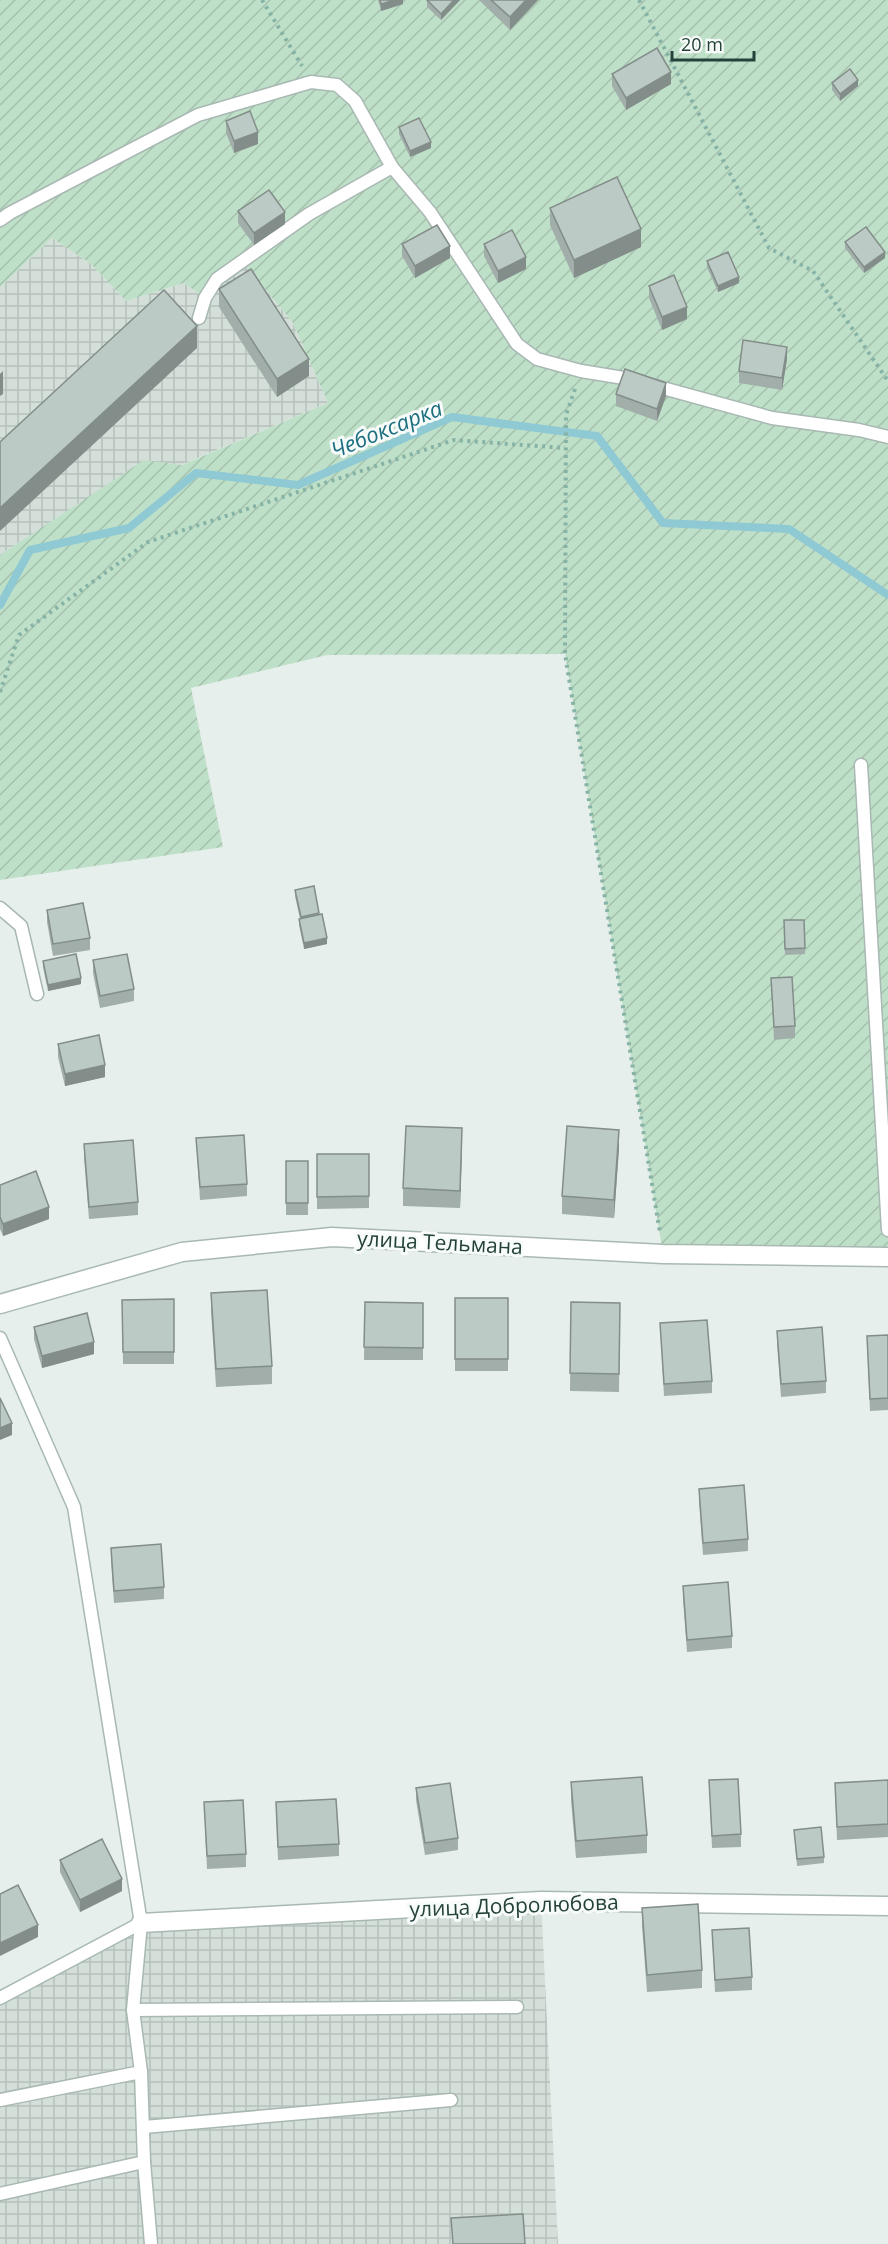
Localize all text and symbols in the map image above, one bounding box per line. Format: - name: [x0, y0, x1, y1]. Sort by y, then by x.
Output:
- scale bar: [672, 24, 754, 62]
- text: 20 m: [681, 32, 723, 56]
- water label: Чебоксарка: [326, 392, 446, 464]
- street label: улица Тельмана: [356, 1224, 524, 1260]
- street label: улица Добролюбова: [409, 1887, 619, 1923]

